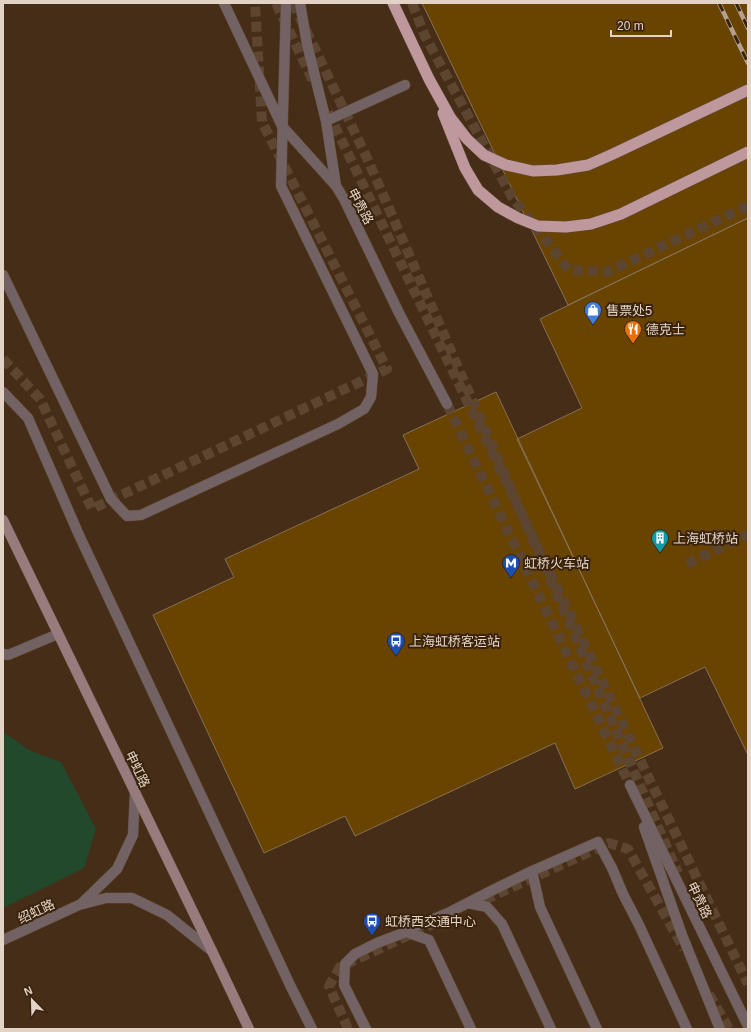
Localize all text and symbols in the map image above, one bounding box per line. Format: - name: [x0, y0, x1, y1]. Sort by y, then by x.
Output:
- scale bar: [611, 12, 671, 38]
- text: 20 m: [617, 19, 644, 33]
- street label: 申贵路: [345, 185, 376, 227]
- shop icon: 售票处5: [583, 300, 603, 325]
- place label: 售票处5: [606, 303, 652, 318]
- restaurant icon: 德克士: [623, 319, 643, 344]
- place label: 德克士: [646, 322, 685, 337]
- building icon: 上海虹桥站: [650, 528, 670, 553]
- place label: 上海虹桥站: [673, 531, 738, 546]
- metro station icon: 虹桥火车站: [501, 553, 521, 578]
- place label: 虹桥火车站: [524, 556, 589, 571]
- bus stop icon: 上海虹桥客运站: [386, 631, 406, 656]
- place label: 上海虹桥客运站: [409, 634, 500, 649]
- street label: 申虹路: [122, 748, 153, 790]
- street label: 申贵路: [684, 879, 715, 921]
- street label: 绍虹路: [15, 896, 57, 926]
- bus stop icon: 虹桥西交通中心: [362, 911, 382, 936]
- place label: 虹桥西交通中心: [385, 914, 476, 929]
- north arrow: [12, 980, 52, 1020]
- text: N: [22, 984, 34, 998]

